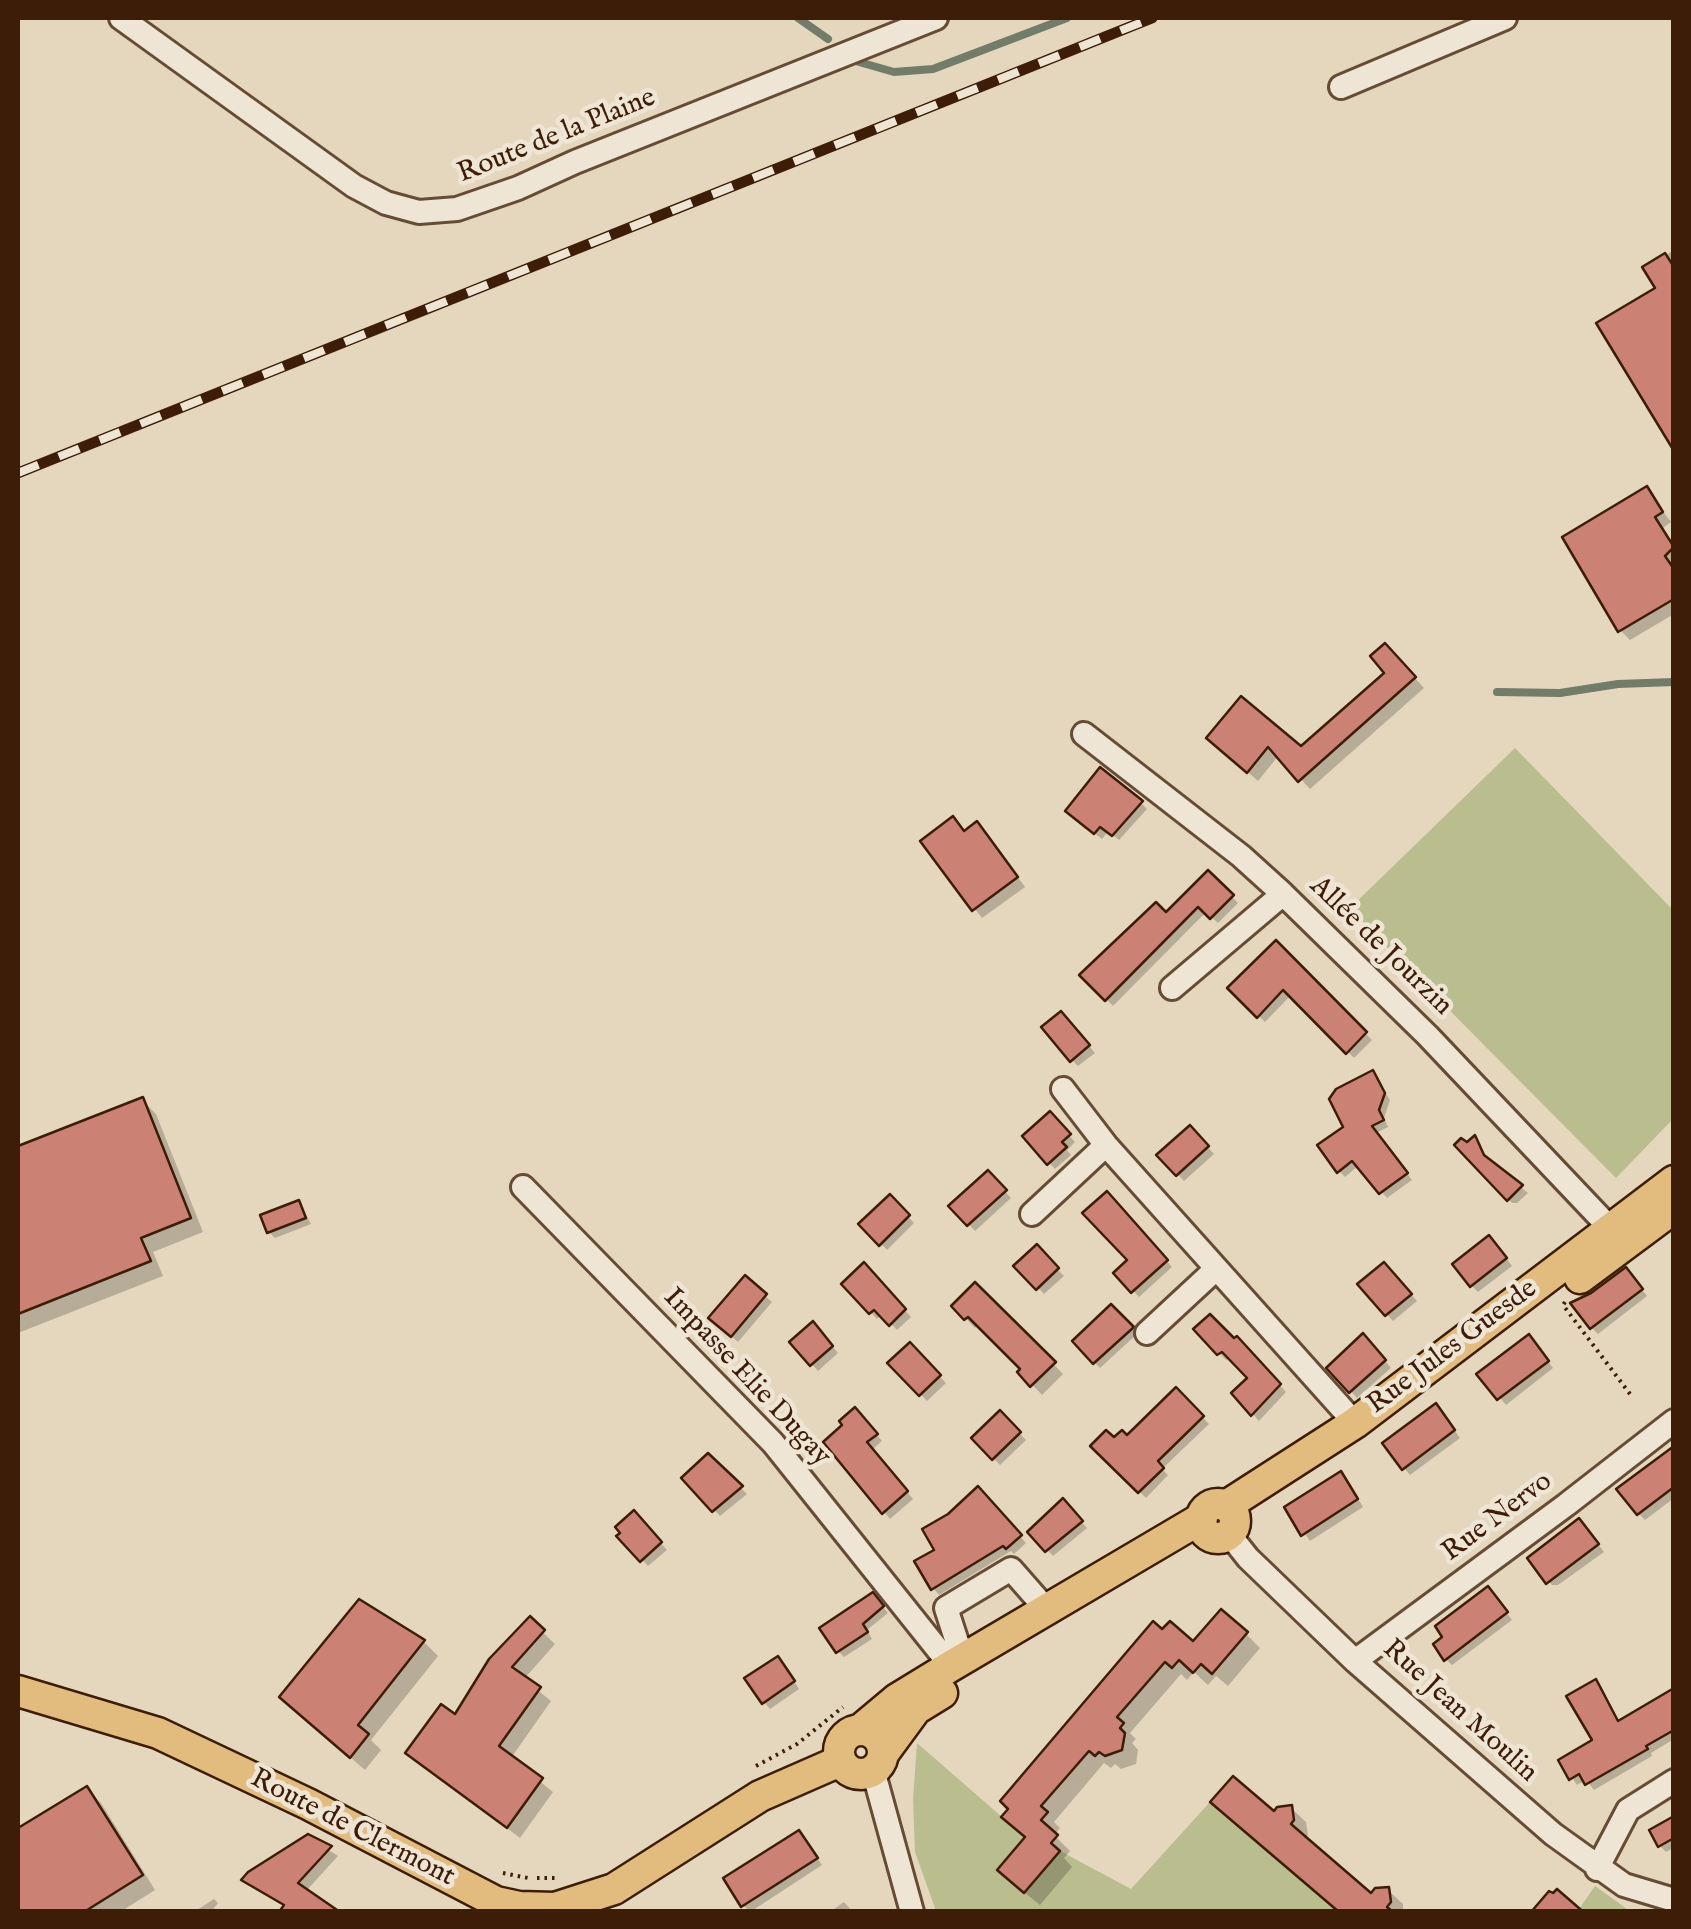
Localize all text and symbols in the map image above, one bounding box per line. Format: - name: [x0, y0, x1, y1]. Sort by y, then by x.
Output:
- street label: Route de la Plaine: [453, 82, 661, 192]
- street label: Allée de Jourzin: [1302, 870, 1458, 1024]
- street label: Rue Jules Guesde: [1362, 1273, 1544, 1423]
- street label: Impasse Elie Dugay: [655, 1282, 837, 1474]
- street label: Rue Nervo: [1437, 1466, 1559, 1570]
- street label: Rue Jean Moulin: [1375, 1634, 1543, 1790]
- street label: Route de Clermont: [244, 1763, 460, 1895]

